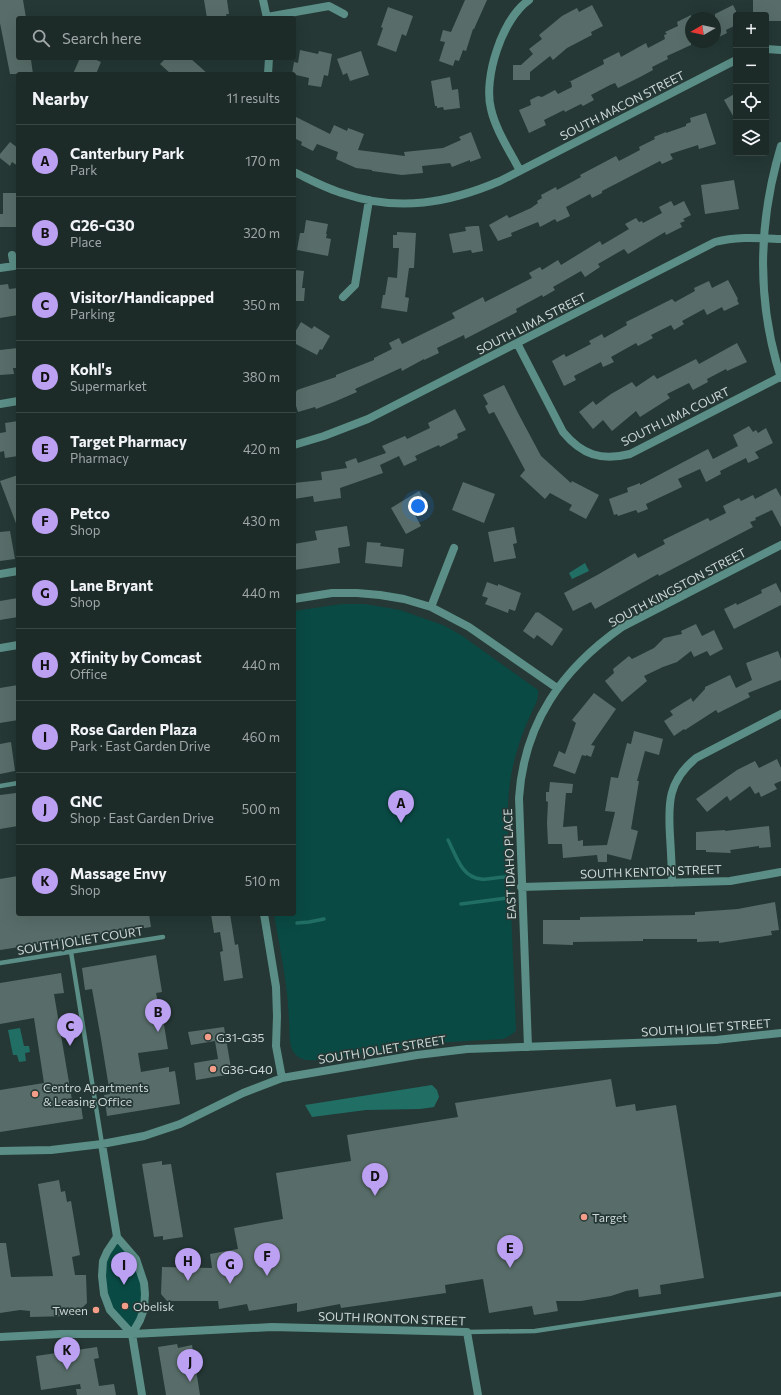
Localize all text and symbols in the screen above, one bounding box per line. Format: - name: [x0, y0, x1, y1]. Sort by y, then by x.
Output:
- north arrow: [685, 12, 721, 48]
- map controls: [733, 12, 769, 156]
- button: +: [733, 12, 769, 48]
- search box: [16, 16, 296, 60]
- icon: search: [30, 27, 52, 49]
- text: Search here: [62, 29, 141, 47]
- button: −: [733, 48, 769, 84]
- street label: SOUTH MACON STREET: [557, 67, 687, 143]
- button: locate: [733, 84, 769, 120]
- text: Nearby: [32, 88, 89, 109]
- text: 11 results: [227, 90, 280, 106]
- button: layers: [733, 120, 769, 156]
- text: Canterbury Park: [70, 144, 184, 162]
- text: A: [40, 153, 50, 169]
- text: 170 m: [245, 153, 280, 169]
- text: Park: [70, 162, 97, 178]
- text: G26-G30: [70, 216, 135, 234]
- text: B: [41, 225, 49, 241]
- text: 320 m: [243, 225, 280, 241]
- text: Place: [70, 234, 102, 250]
- text: Visitor/Handicapped: [70, 288, 214, 306]
- street label: SOUTH LIMA STREET: [474, 289, 589, 357]
- text: C: [41, 297, 49, 313]
- text: 350 m: [243, 297, 280, 313]
- text: Parking: [70, 306, 115, 322]
- text: Kohl's: [70, 360, 112, 378]
- text: D: [40, 369, 50, 385]
- text: 380 m: [242, 369, 280, 385]
- text: Supermarket: [70, 378, 147, 394]
- street label: SOUTH LIMA COURT: [618, 383, 732, 448]
- text: Target Pharmacy: [70, 432, 187, 450]
- text: E: [41, 441, 49, 457]
- text: 420 m: [243, 441, 280, 457]
- text: Pharmacy: [70, 450, 129, 466]
- your location: [408, 496, 428, 516]
- text: Petco: [70, 504, 110, 522]
- text: F: [41, 513, 49, 529]
- text: 430 m: [242, 513, 280, 529]
- text: Shop: [70, 522, 101, 538]
- street label: SOUTH KINGSTON STREET: [606, 545, 748, 629]
- text: Lane Bryant: [70, 576, 153, 594]
- text: G: [40, 585, 50, 601]
- text: 440 m: [242, 585, 280, 601]
- text: Shop: [70, 594, 101, 610]
- text: Xfinity by Comcast: [70, 648, 202, 666]
- text: H: [40, 657, 50, 673]
- text: 440 m: [242, 657, 280, 673]
- text: Office: [70, 666, 107, 682]
- text: Rose Garden Plaza: [70, 720, 197, 738]
- text: I: [43, 729, 47, 745]
- text: 460 m: [242, 729, 280, 745]
- text: Park · East Garden Drive: [70, 738, 210, 754]
- pin: A: [388, 790, 414, 823]
- text: GNC: [70, 792, 102, 810]
- text: J: [43, 801, 47, 817]
- text: 500 m: [242, 801, 280, 817]
- street label: EAST IDAHO PLACE: [500, 808, 518, 920]
- text: Shop · East Garden Drive: [70, 810, 214, 826]
- street label: SOUTH KENTON STREET: [580, 862, 722, 880]
- text: Massage Envy: [70, 864, 167, 882]
- text: K: [40, 873, 50, 889]
- text: 510 m: [245, 873, 280, 889]
- text: Shop: [70, 882, 101, 898]
- street label: SOUTH JOLIET COURT: [16, 923, 145, 958]
- pin: B: [145, 999, 171, 1032]
- pin: C: [57, 1013, 83, 1046]
- street label: SOUTH JOLIET STREET: [641, 1015, 772, 1040]
- place label: G31-G35: [216, 1030, 264, 1044]
- marker: G31-G35: [203, 1032, 213, 1042]
- street label: SOUTH JOLIET STREET: [317, 1032, 448, 1067]
- place label: G36-G40: [221, 1062, 273, 1076]
- marker: G36-G40: [208, 1064, 218, 1074]
- place label: Centro Apartments & Leasing Office: [43, 1080, 149, 1108]
- marker: Centro Apartments & Leasing Office: [30, 1089, 40, 1099]
- pin: D: [362, 1163, 388, 1196]
- place label: Target: [592, 1210, 627, 1224]
- marker: Target: [579, 1212, 589, 1222]
- pin: E: [497, 1235, 523, 1268]
- pin: F: [254, 1243, 280, 1276]
- pin: H: [175, 1248, 201, 1281]
- pin: G: [217, 1251, 243, 1284]
- pin: I: [111, 1252, 137, 1285]
- place label: Obelisk: [133, 1299, 175, 1313]
- marker: Obelisk: [120, 1301, 130, 1311]
- place label: Tween: [52, 1303, 88, 1317]
- marker: Tween: [91, 1305, 101, 1315]
- street label: SOUTH IRONTON STREET: [318, 1308, 466, 1328]
- pin: K: [54, 1337, 80, 1370]
- pin: J: [177, 1349, 203, 1382]

